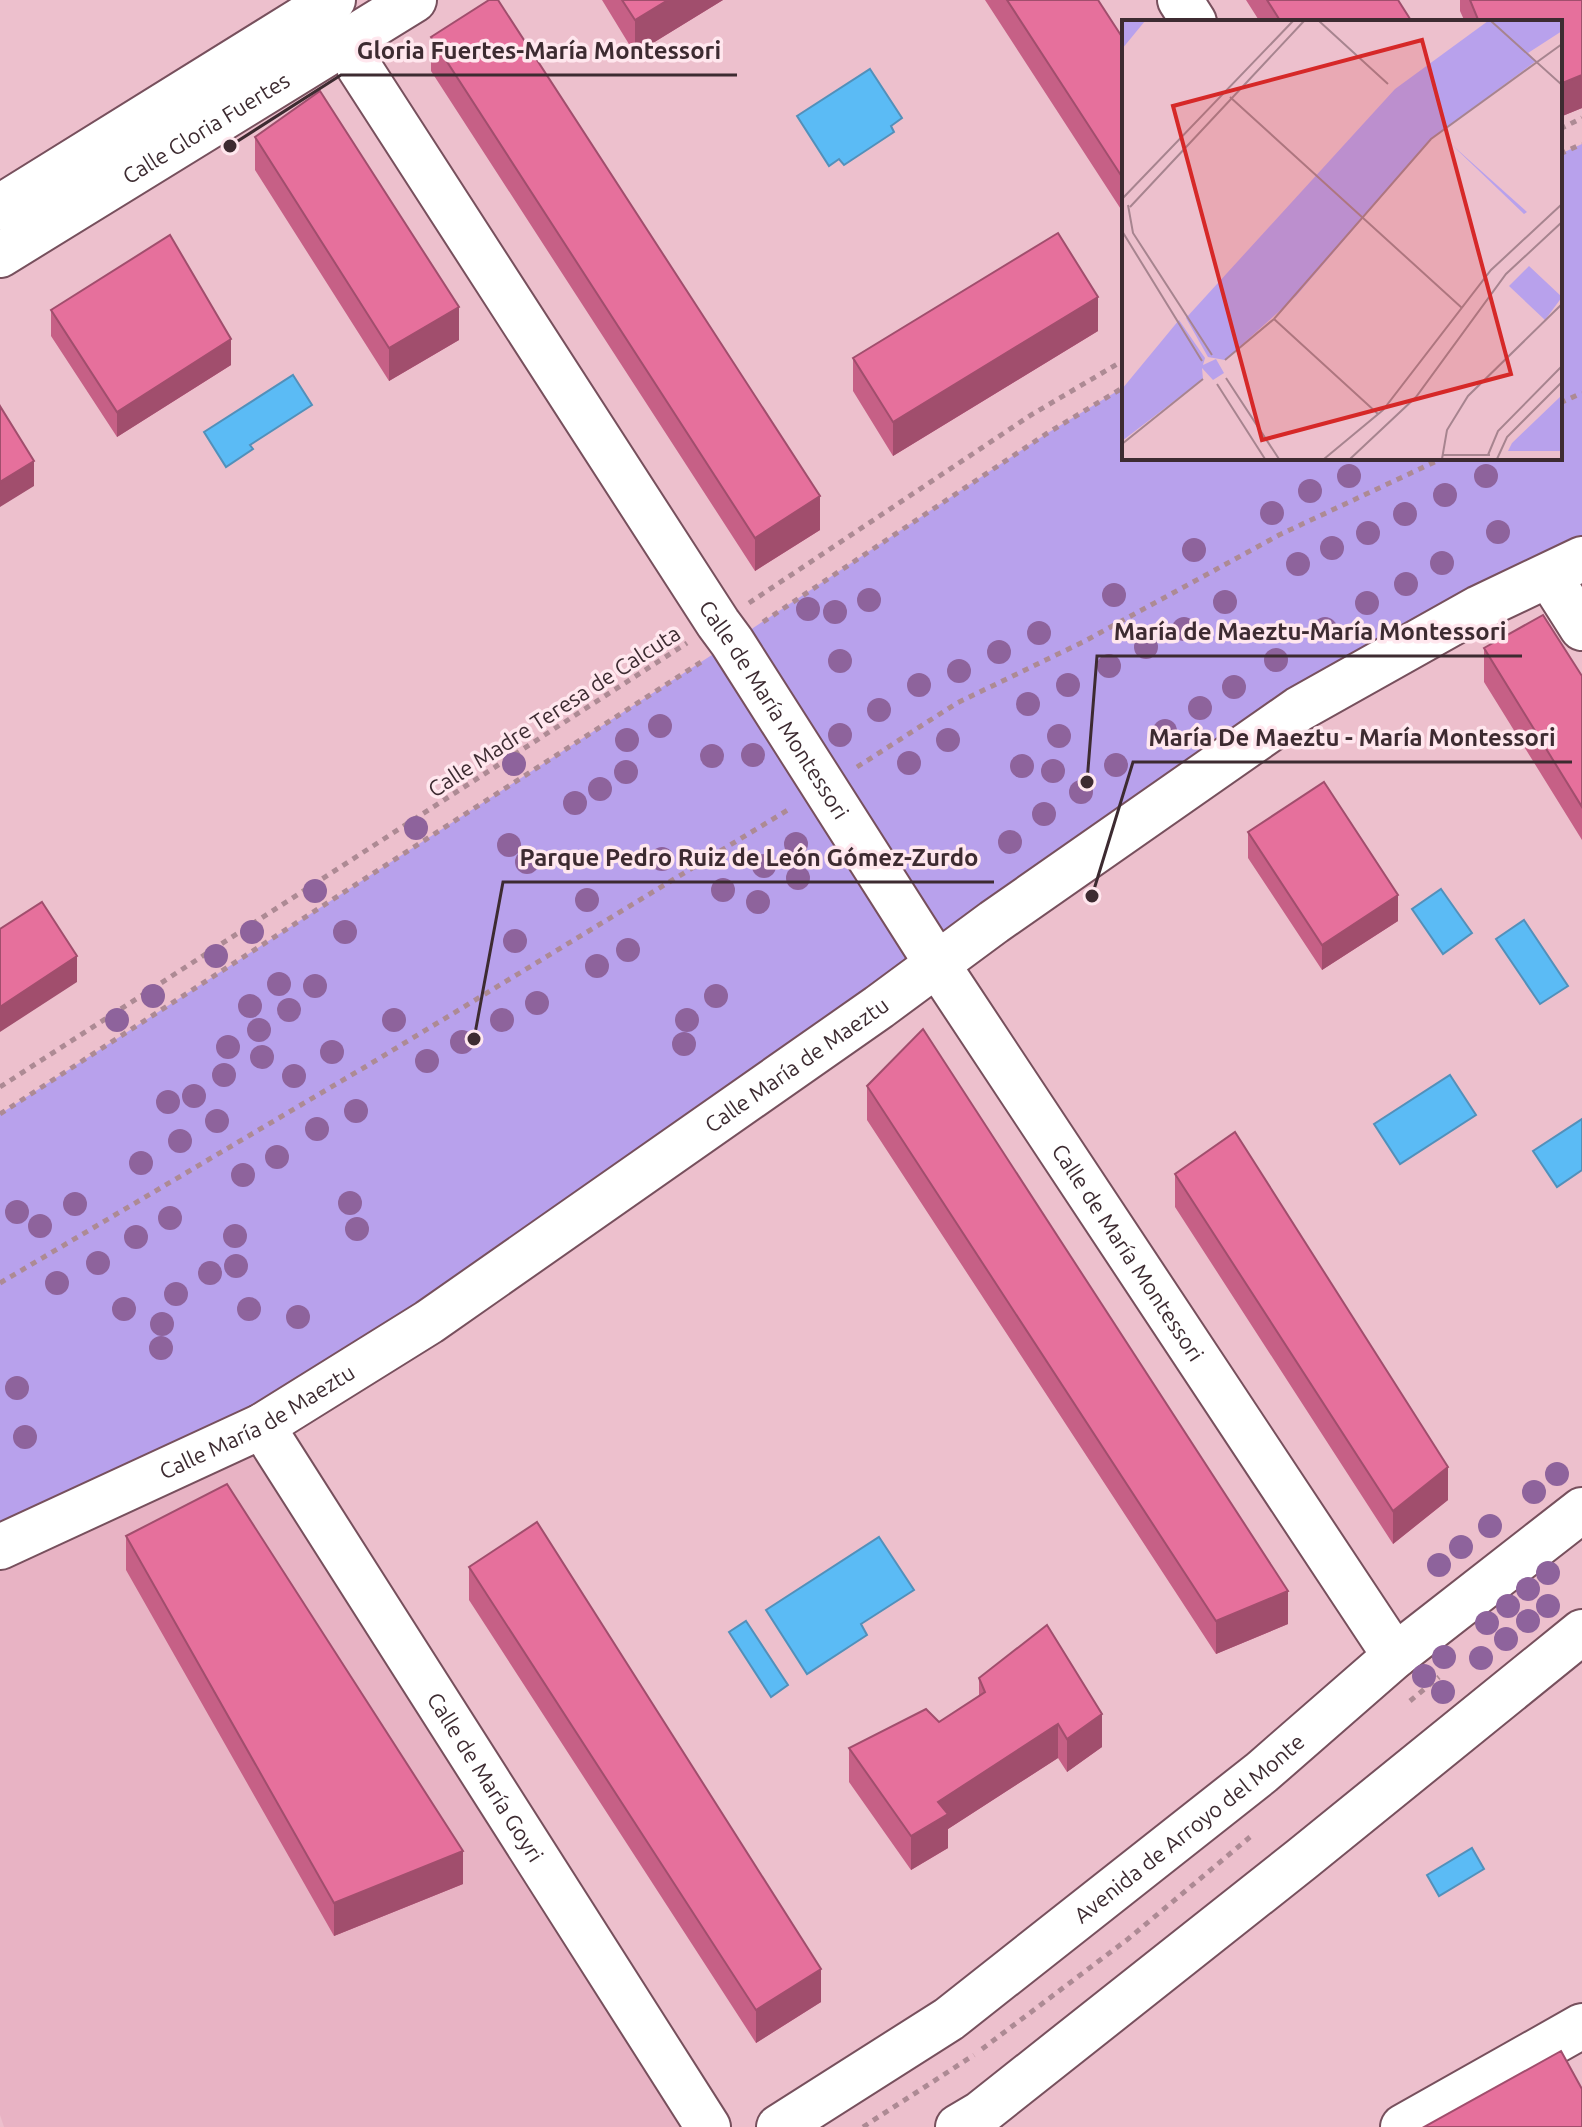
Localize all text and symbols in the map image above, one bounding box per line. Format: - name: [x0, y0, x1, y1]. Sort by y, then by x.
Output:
- inset map: [1122, 20, 1562, 460]
- callout: Gloria Fuertes-María Montessori: [341, 27, 737, 75]
- text: Gloria Fuertes-María Montessori: [357, 37, 721, 64]
- street label: Calle Gloria Fuertes: [118, 67, 294, 189]
- street label: Calle de María Montessori: [695, 595, 854, 823]
- callout: María de Maeztu-María Montessori: [1097, 608, 1522, 656]
- text: María de Maeztu-María Montessori: [1114, 618, 1506, 645]
- street label: Calle Madre Teresa de Calcuta: [423, 620, 684, 801]
- callout: María De Maeztu - María Montessori: [1133, 714, 1572, 762]
- text: María De Maeztu - María Montessori: [1148, 724, 1556, 751]
- callout: Parque Pedro Ruiz de León Gómez-Zurdo: [503, 834, 994, 882]
- text: Parque Pedro Ruiz de León Gómez-Zurdo: [520, 844, 978, 871]
- street label: Calle María de Maeztu: [700, 992, 893, 1137]
- street label: Calle de María Montessori: [1047, 1139, 1209, 1365]
- street label: Calle María de Maeztu: [155, 1359, 359, 1484]
- street label: Calle de María Goyri: [423, 1687, 549, 1866]
- street label: Avenida de Arroyo del Monte: [1069, 1728, 1309, 1928]

